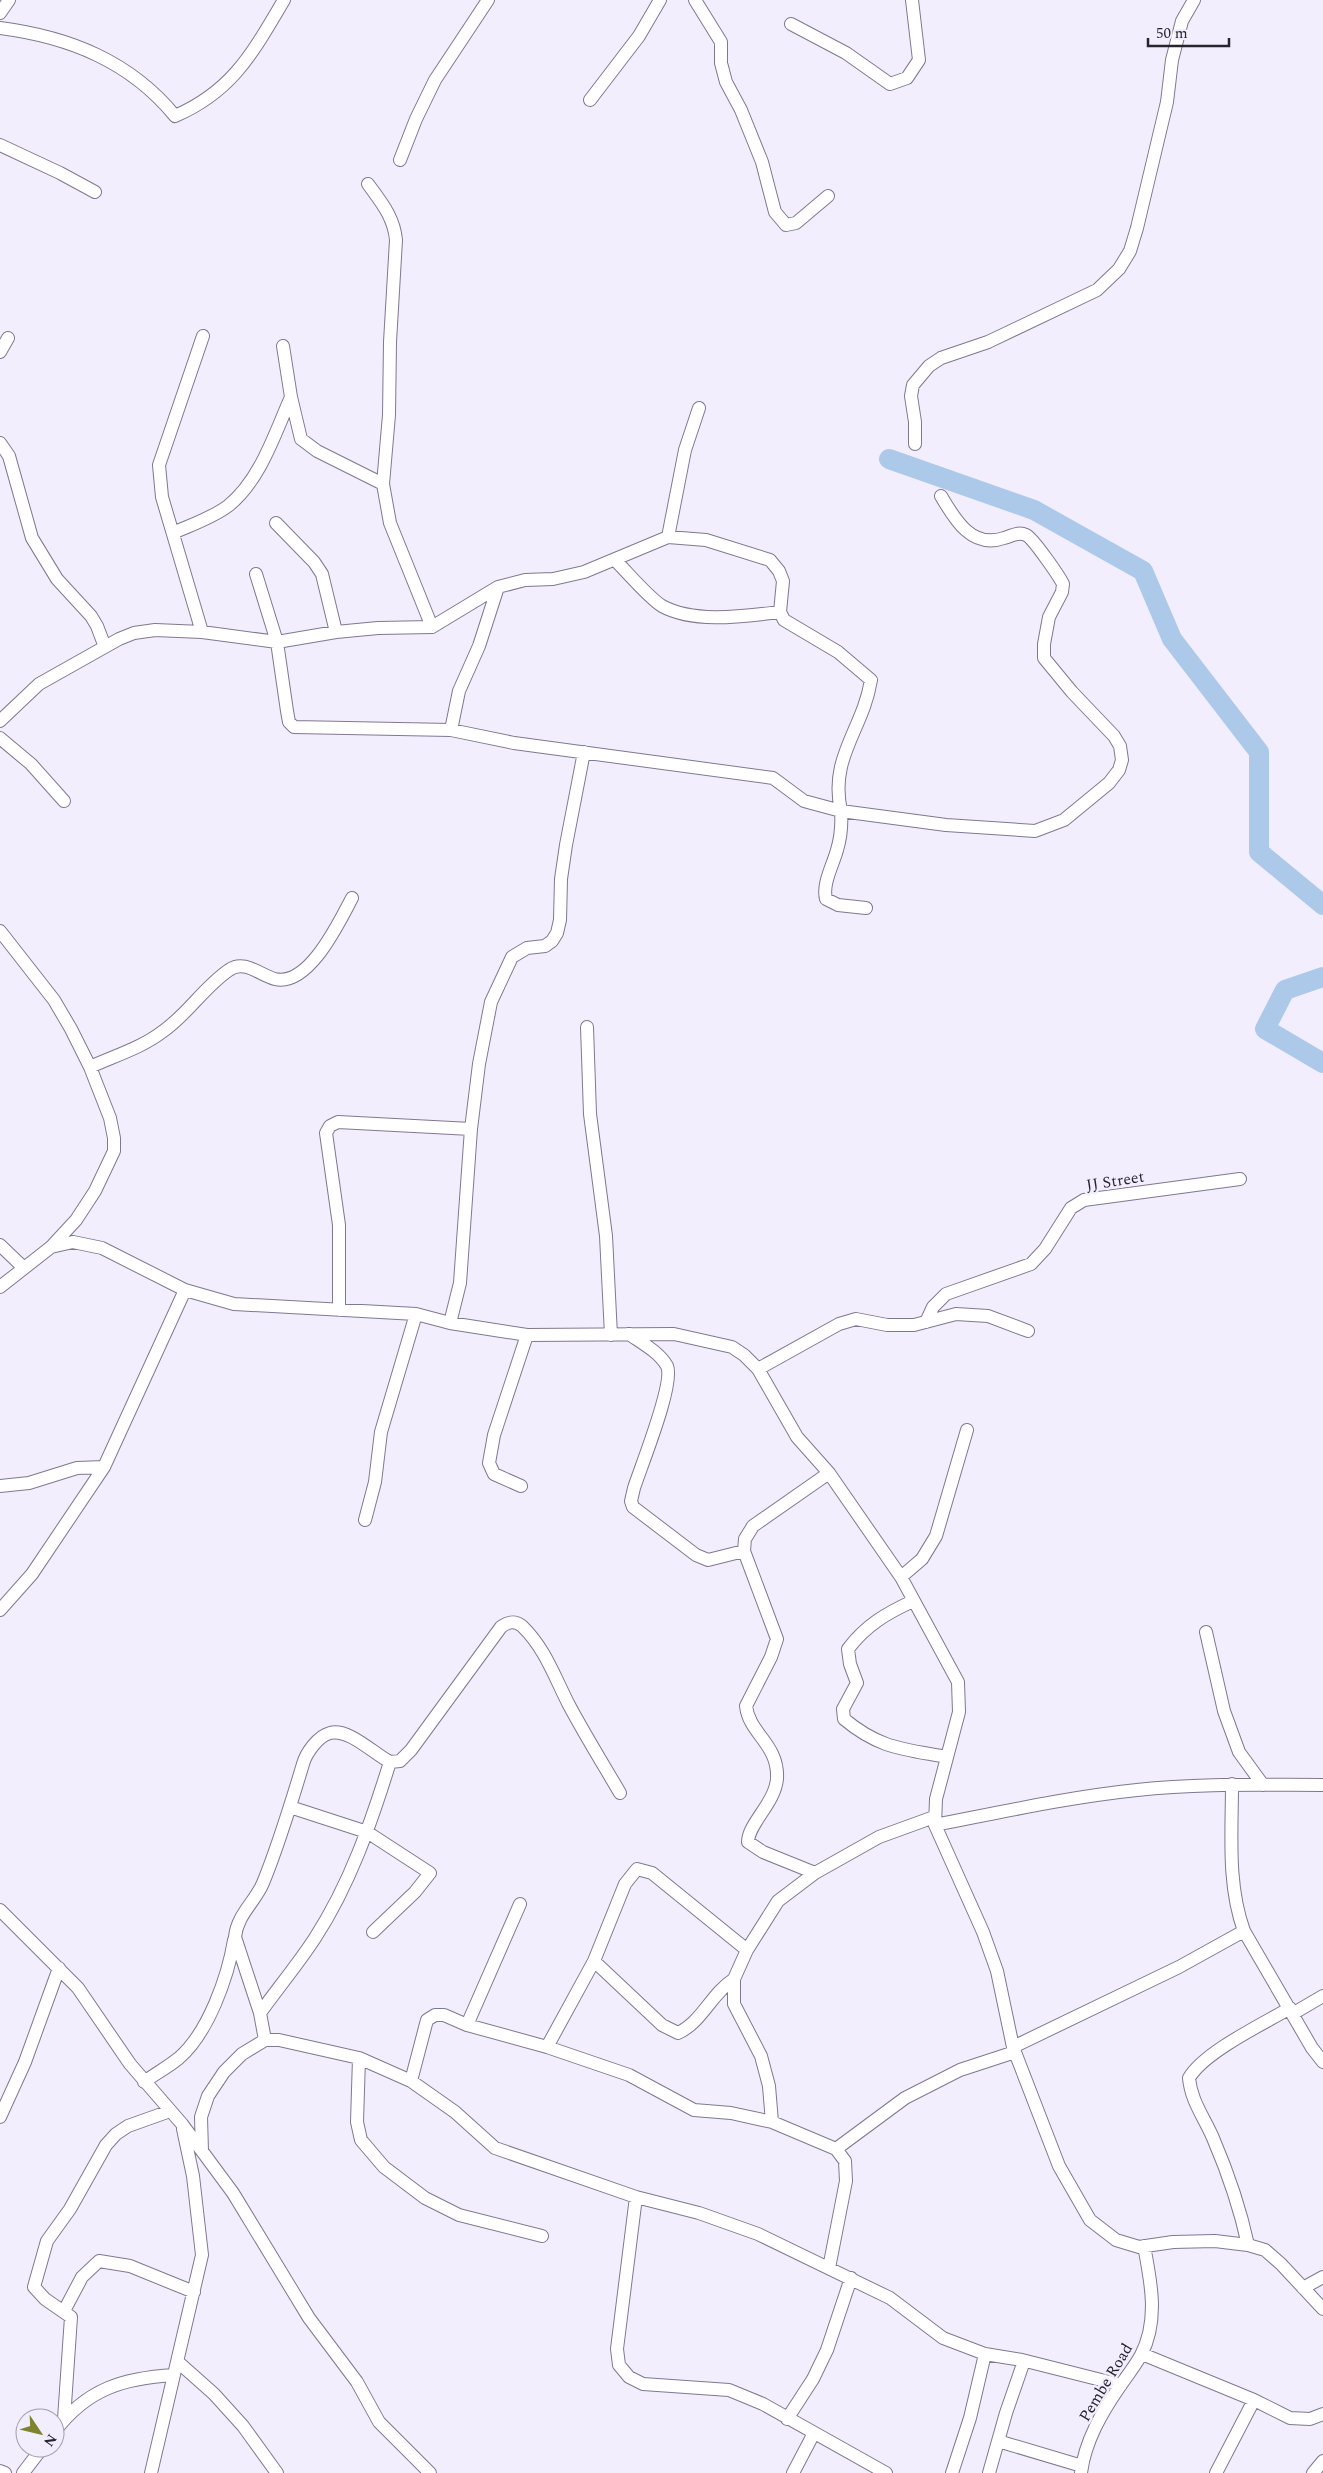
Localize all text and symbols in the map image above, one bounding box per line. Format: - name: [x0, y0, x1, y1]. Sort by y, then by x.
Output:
- scale bar: [1148, 15, 1229, 47]
- text: 50 m: [1156, 22, 1188, 45]
- street label: JJ Street: [1084, 1165, 1146, 1197]
- street label: Pembe Road: [1073, 2339, 1139, 2426]
- north arrow: [15, 2408, 65, 2458]
- text: N: [38, 2429, 62, 2451]

